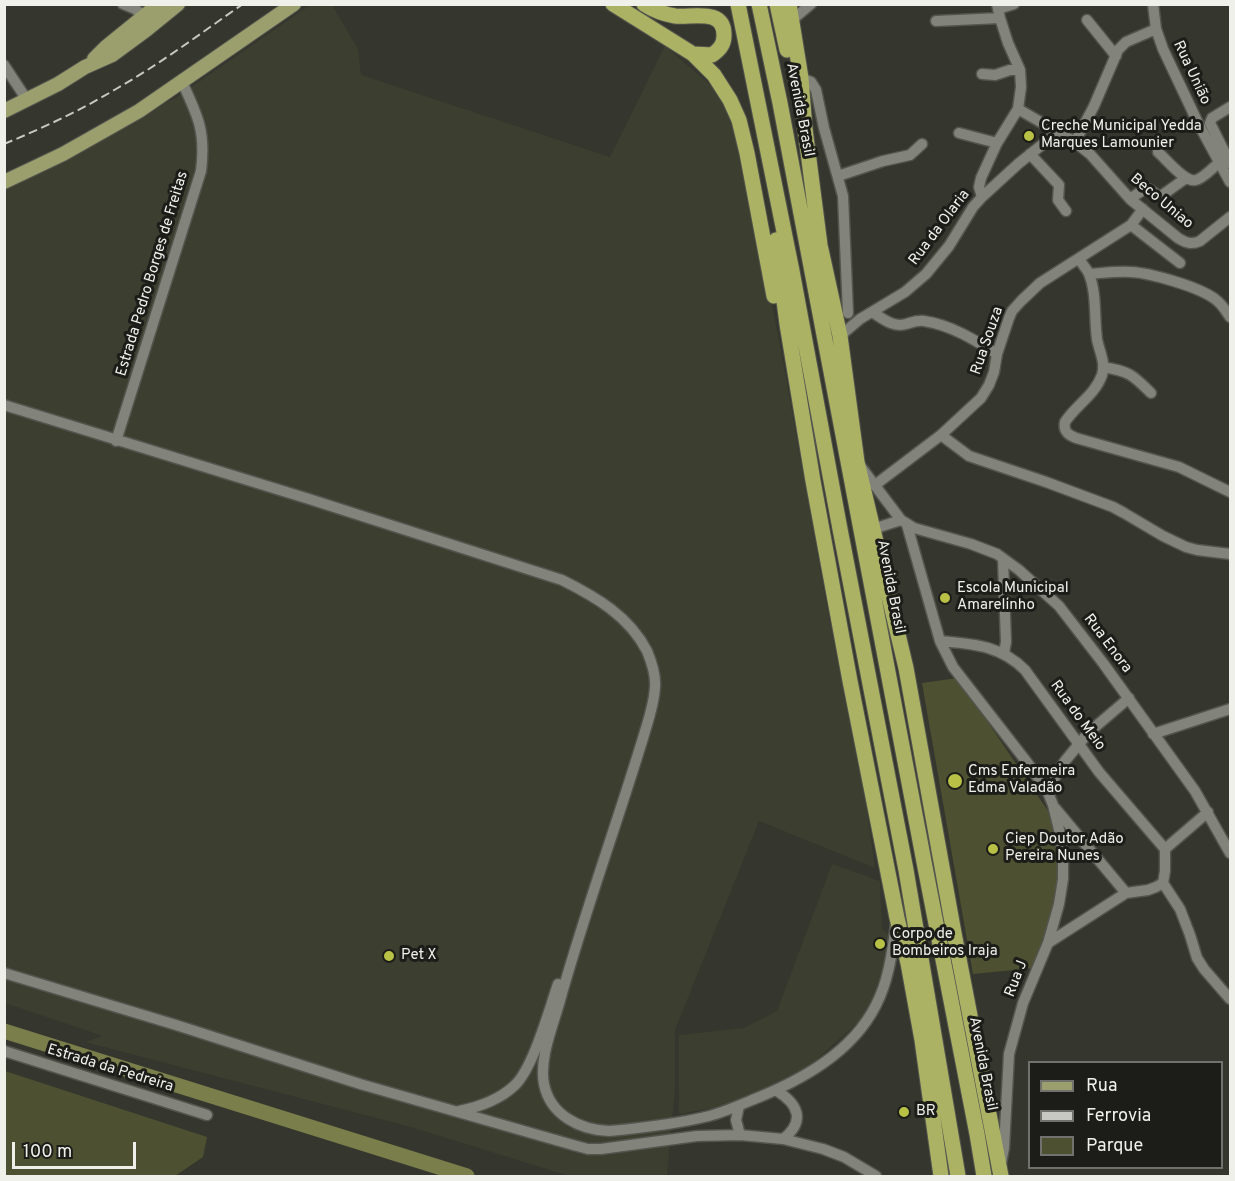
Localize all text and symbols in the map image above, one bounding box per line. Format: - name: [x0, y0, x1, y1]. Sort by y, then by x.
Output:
- street label: Rua União: [1168, 38, 1214, 108]
- street label: Avenida Brasil: [781, 61, 817, 159]
- place label: Creche Municipal Yedda Marques Lamounier: [1041, 118, 1202, 153]
- marker: Creche Municipal Yedda Marques Lamounier: [1022, 129, 1036, 143]
- street label: Estrada Pedro Borges de Freitas: [113, 169, 193, 379]
- street label: Beco Uniao: [1126, 170, 1196, 234]
- street label: Rua da Olaria: [906, 187, 974, 269]
- street label: Rua Souza: [968, 305, 1008, 377]
- street label: Avenida Brasil: [872, 538, 908, 636]
- place label: Escola Municipal Amarelinho: [957, 580, 1069, 615]
- marker: Escola Municipal Amarelinho: [938, 591, 952, 605]
- street label: Rua Enora: [1079, 611, 1135, 677]
- street label: Rua do Meio: [1046, 677, 1108, 755]
- place label: Cms Enfermeira Edma Valadão: [968, 763, 1075, 798]
- marker: Cms Enfermeira Edma Valadão: [946, 772, 964, 790]
- place label: Ciep Doutor Adão Pereira Nunes: [1005, 831, 1124, 866]
- marker: Ciep Doutor Adão Pereira Nunes: [986, 842, 1000, 856]
- place label: Corpo de Bombeiros Iraja: [892, 926, 998, 961]
- marker: Corpo de Bombeiros Iraja: [873, 937, 887, 951]
- place label: Pet X: [401, 947, 437, 965]
- marker: Pet X: [382, 949, 396, 963]
- street label: Rua J: [1002, 958, 1032, 1000]
- street label: Avenida Brasil: [964, 1015, 1000, 1113]
- street label: Estrada da Pedreira: [45, 1041, 175, 1097]
- legend: [1028, 1061, 1223, 1169]
- text: Rua: [1086, 1075, 1117, 1098]
- place label: BR: [916, 1103, 936, 1121]
- marker: BR: [897, 1105, 911, 1119]
- text: Ferrovia: [1086, 1105, 1151, 1128]
- scale bar: [15, 1130, 140, 1168]
- text: Parque: [1086, 1135, 1143, 1158]
- text: 100 m: [23, 1141, 72, 1164]

